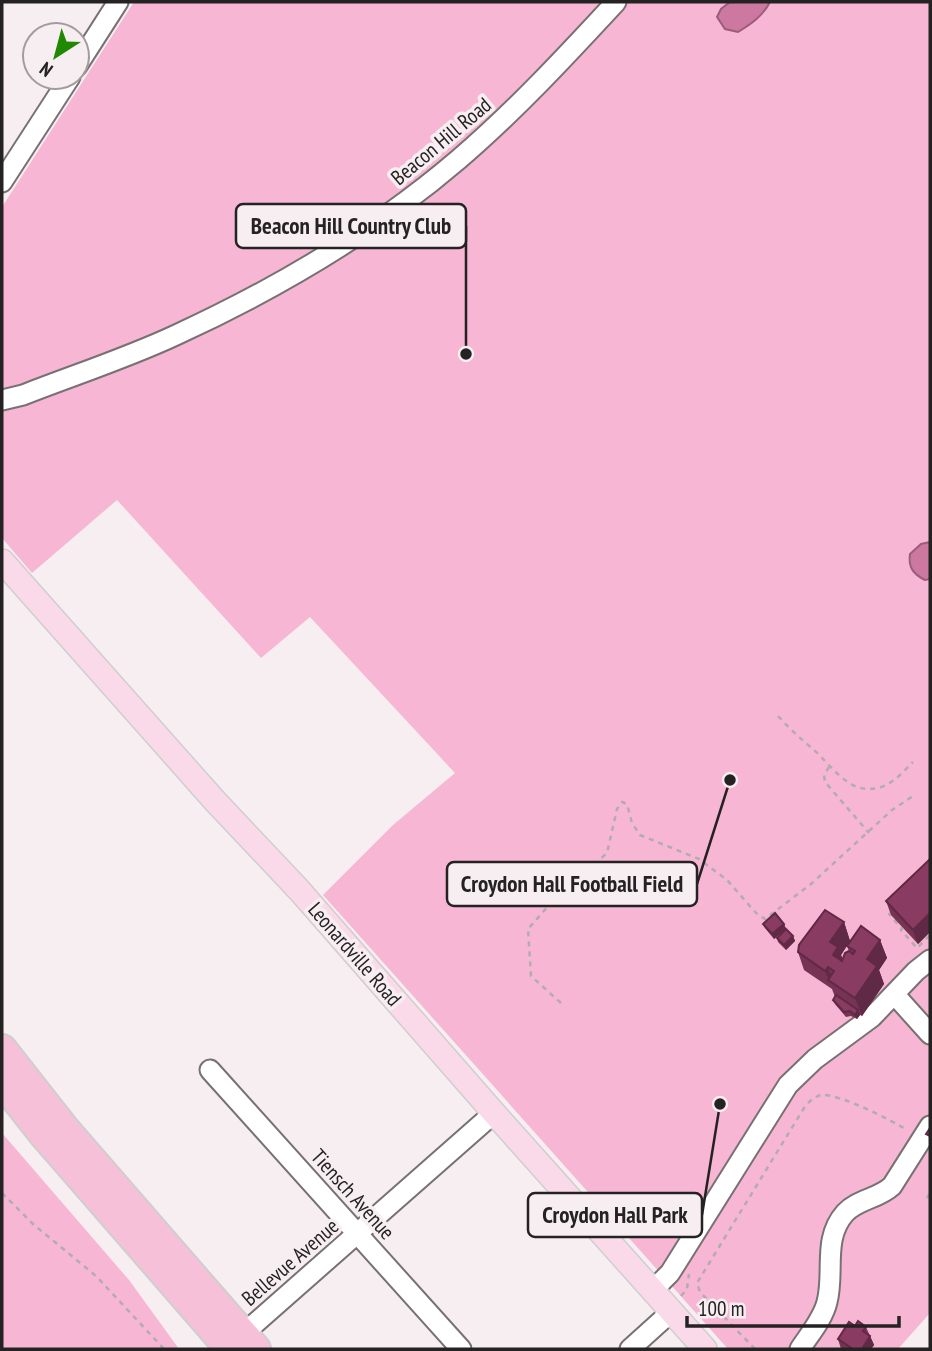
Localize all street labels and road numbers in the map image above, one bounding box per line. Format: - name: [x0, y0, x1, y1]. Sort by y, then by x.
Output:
- street label: Beacon Hill Road: [385, 91, 497, 191]
- street label: Leonardville Road: [302, 896, 408, 1012]
- street label: Tiensch Avenue: [305, 1143, 401, 1245]
- street label: Bellevue Avenue: [236, 1213, 344, 1311]

